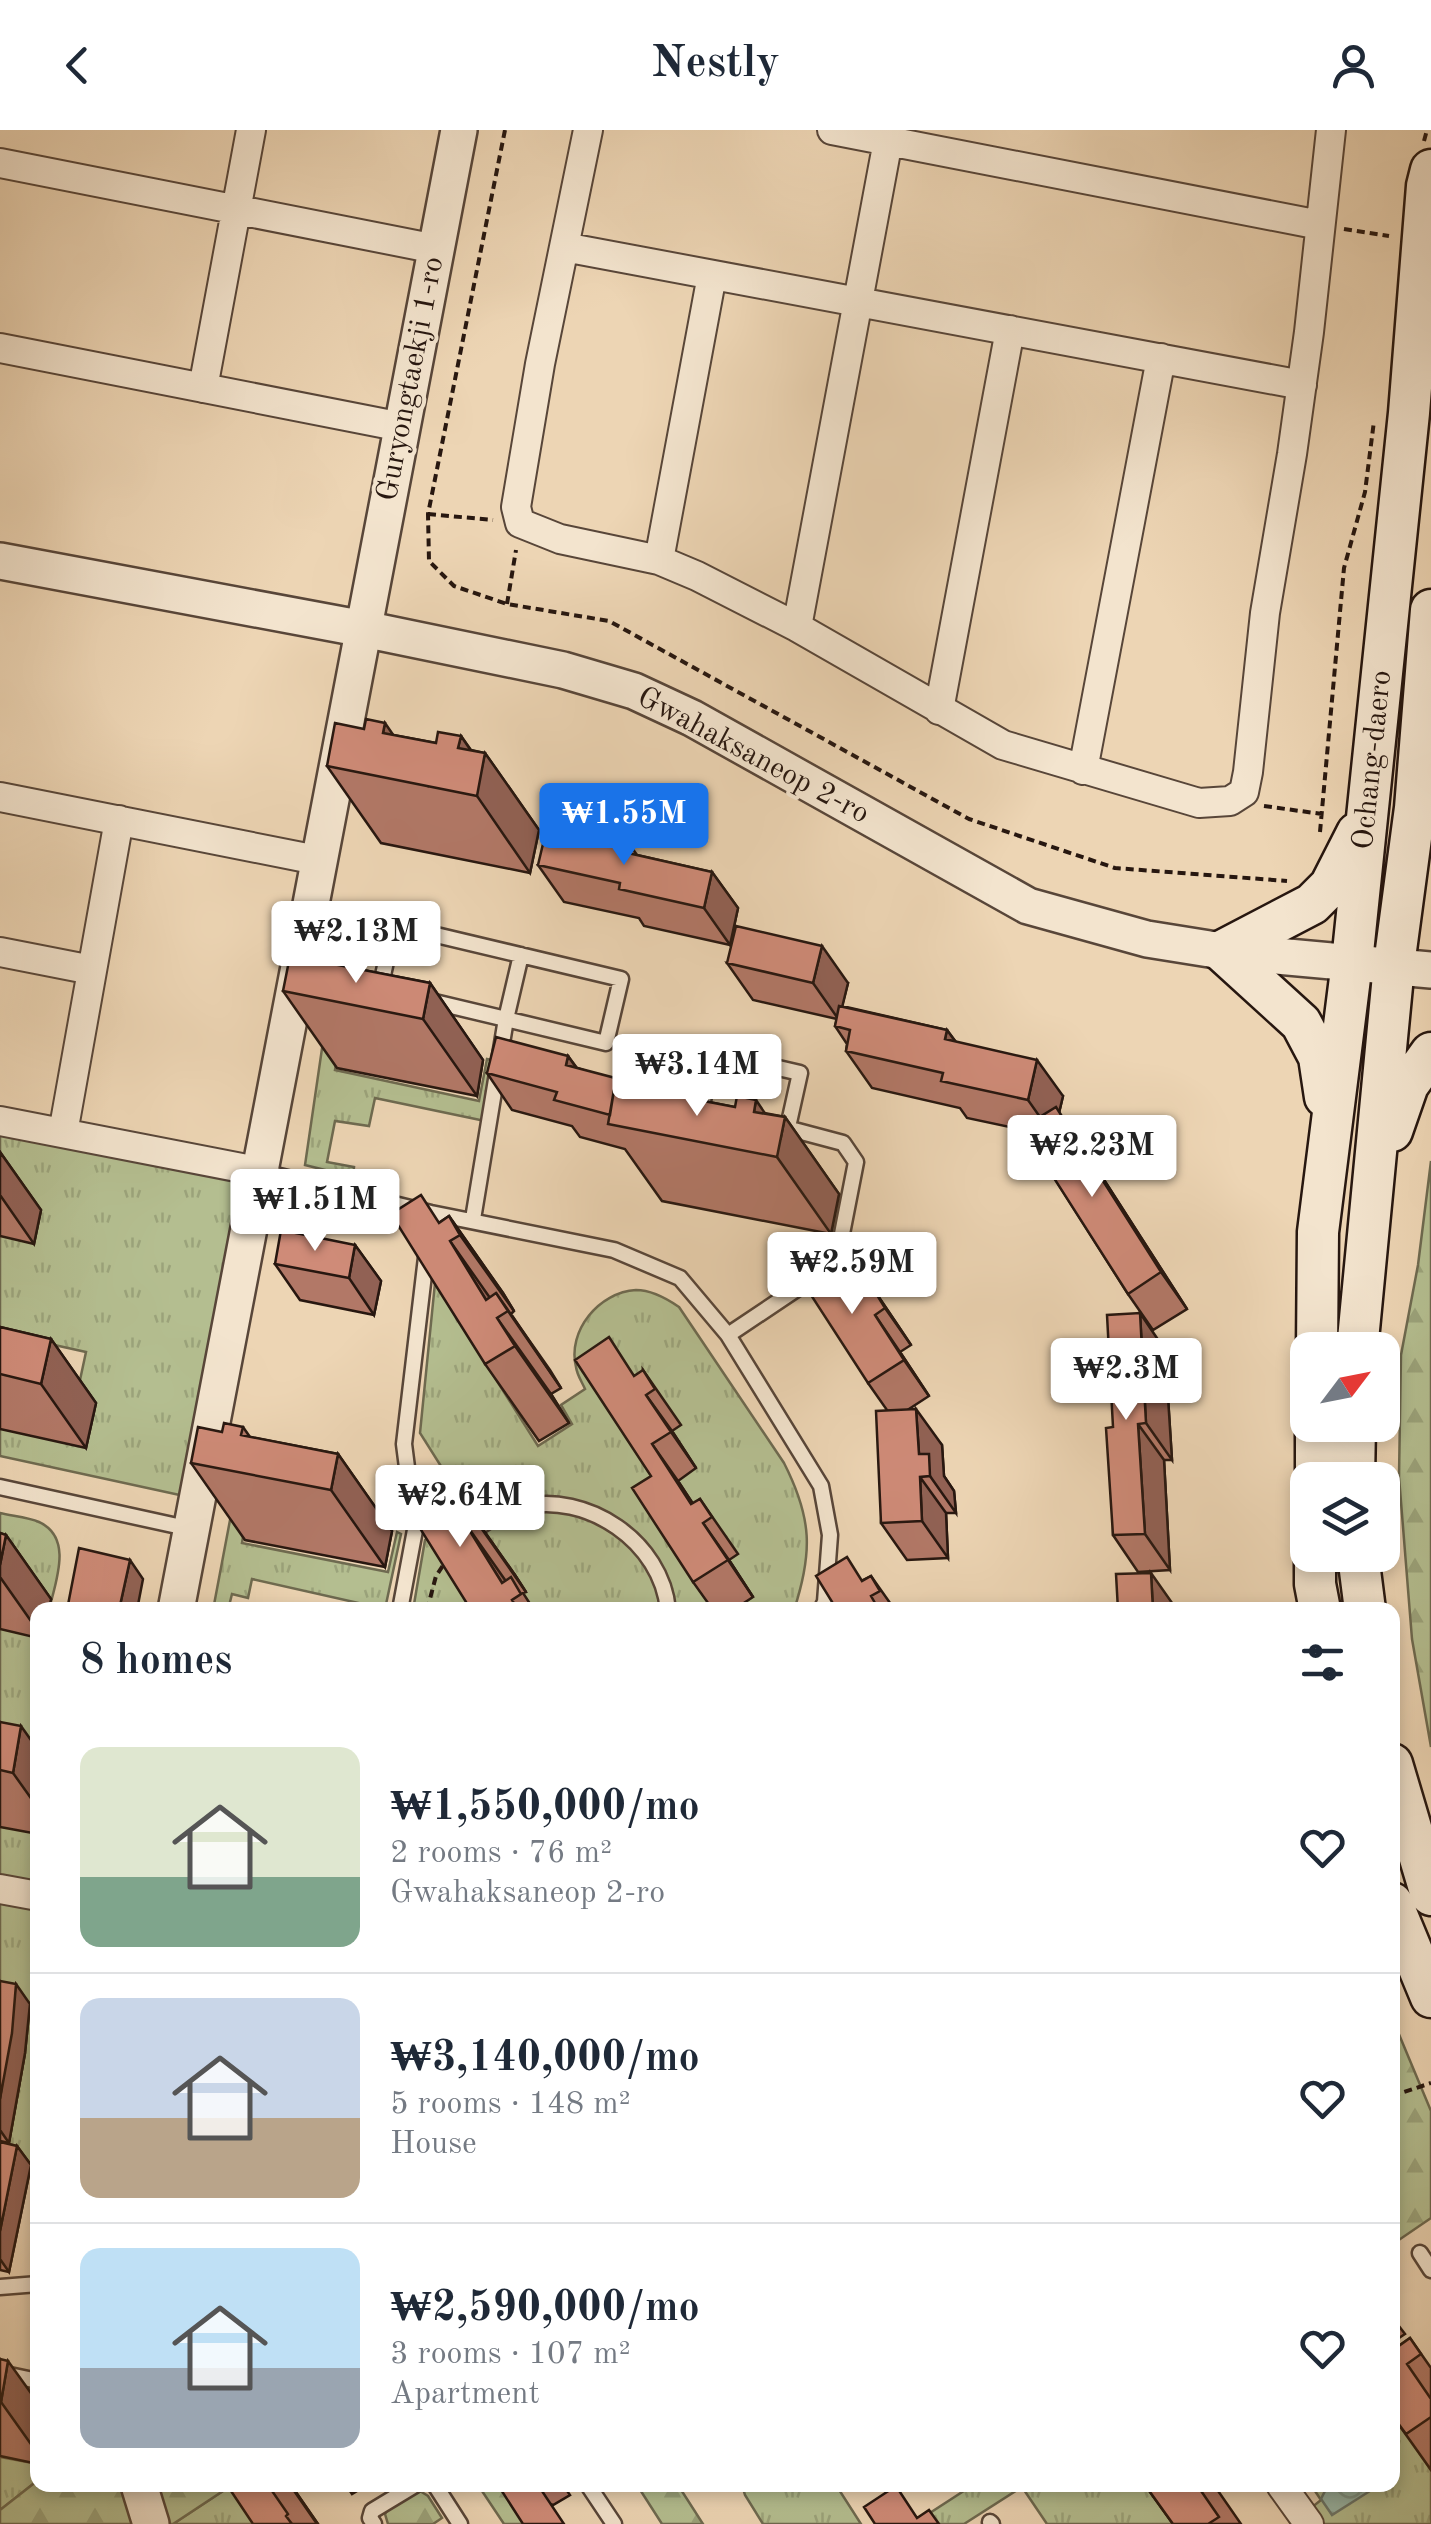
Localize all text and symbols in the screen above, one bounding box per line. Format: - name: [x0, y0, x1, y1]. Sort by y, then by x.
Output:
- icon: back: [50, 38, 105, 93]
- icon: person: [1326, 38, 1381, 93]
- text: Nestly: [651, 42, 780, 87]
- street label: Guryongtaekji 1-ro: [373, 254, 449, 504]
- street label: Ochang-daero: [1349, 669, 1397, 851]
- street label: Gwahaksaneop 2-ro: [632, 682, 874, 830]
- pin: ₩1.55M: [543, 783, 705, 868]
- text: ₩1.55M: [561, 799, 687, 831]
- pin: ₩2.13M: [275, 901, 437, 986]
- text: ₩2.13M: [293, 917, 419, 949]
- pin: ₩3.14M: [616, 1034, 778, 1119]
- text: ₩3.14M: [634, 1050, 760, 1082]
- pin: ₩2.23M: [1011, 1115, 1173, 1200]
- text: ₩2.23M: [1029, 1131, 1155, 1163]
- pin: ₩1.51M: [234, 1169, 396, 1254]
- text: ₩1.51M: [252, 1185, 378, 1217]
- pin: ₩2.59M: [771, 1232, 933, 1317]
- text: ₩2.59M: [789, 1248, 915, 1280]
- north arrow: [1290, 1332, 1400, 1442]
- map controls: [1290, 1332, 1400, 1572]
- pin: ₩2.3M: [1056, 1338, 1196, 1423]
- text: ₩2.3M: [1073, 1354, 1179, 1386]
- button: layers: [1290, 1462, 1400, 1572]
- pin: ₩2.64M: [379, 1465, 541, 1550]
- text: ₩2.64M: [397, 1481, 523, 1513]
- icon: filters: [1295, 1635, 1350, 1690]
- text: 8 homes: [80, 1641, 232, 1683]
- icon: home: [160, 1787, 280, 1907]
- text: ₩1,550,000/mo: [390, 1787, 700, 1829]
- icon: heart: [1295, 1820, 1350, 1875]
- text: 2 rooms · 76 m²: [390, 1838, 612, 1870]
- text: Gwahaksaneop 2-ro: [390, 1878, 665, 1910]
- icon: home: [160, 2038, 280, 2158]
- text: ₩3,140,000/mo: [390, 2038, 700, 2080]
- icon: heart: [1295, 2071, 1350, 2126]
- text: 5 rooms · 148 m²: [390, 2089, 631, 2121]
- text: House: [390, 2129, 477, 2161]
- icon: home: [160, 2288, 280, 2408]
- text: ₩2,590,000/mo: [390, 2288, 700, 2330]
- icon: heart: [1295, 2321, 1350, 2376]
- text: 3 rooms · 107 m²: [390, 2339, 631, 2371]
- text: Apartment: [390, 2379, 540, 2411]

